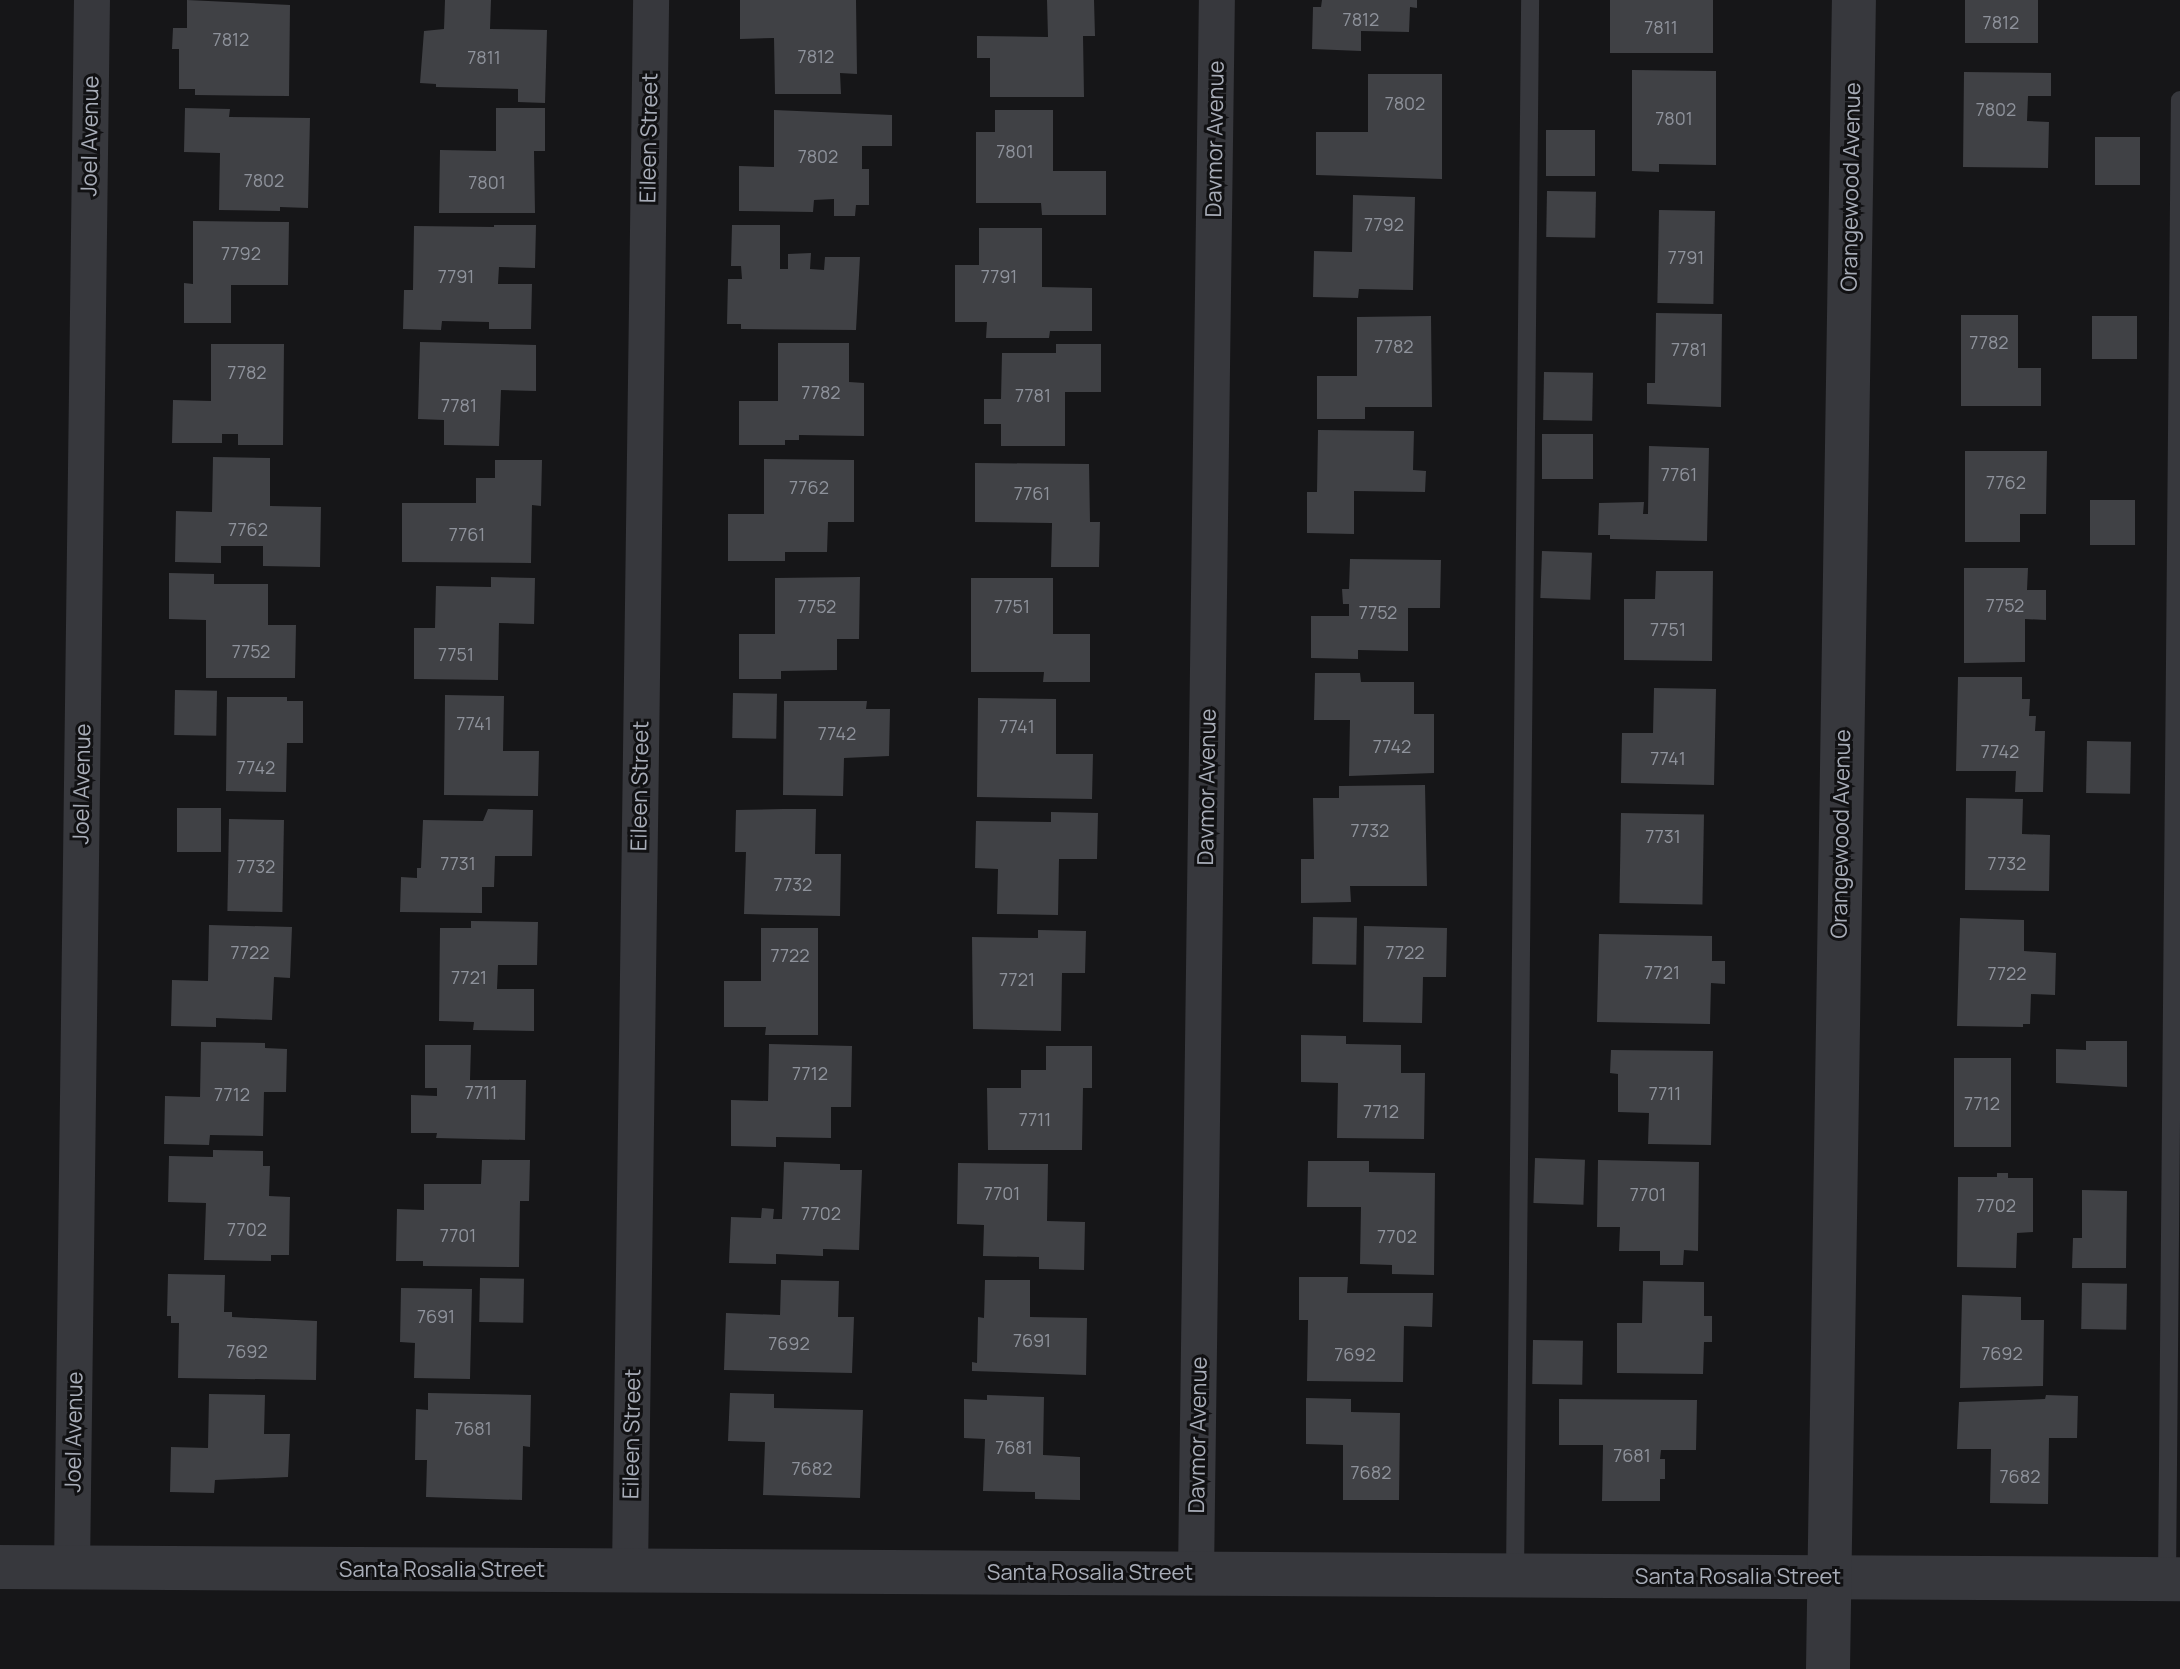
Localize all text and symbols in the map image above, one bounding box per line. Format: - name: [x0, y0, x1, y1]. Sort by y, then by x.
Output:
- house number: 7812: [1343, 8, 1379, 30]
- house number: 7812: [1983, 11, 2019, 33]
- house number: 7811: [1644, 16, 1678, 38]
- house number: 7812: [213, 28, 249, 50]
- house number: 7812: [798, 45, 834, 67]
- house number: 7811: [467, 46, 501, 68]
- street label: Davmor Avenue: [1200, 60, 1230, 218]
- street label: Eileen Street: [635, 73, 663, 203]
- street label: Joel Avenue: [76, 75, 104, 197]
- street label: Orangewood Avenue: [1836, 82, 1866, 292]
- house number: 7802: [1385, 92, 1425, 114]
- house number: 7802: [1976, 98, 2016, 120]
- house number: 7801: [1655, 107, 1693, 129]
- house number: 7801: [996, 140, 1034, 162]
- house number: 7802: [798, 145, 838, 167]
- house number: 7802: [244, 169, 284, 191]
- house number: 7801: [468, 171, 506, 193]
- house number: 7792: [1364, 213, 1404, 235]
- house number: 7792: [221, 242, 261, 264]
- house number: 7791: [1668, 246, 1704, 268]
- house number: 7791: [438, 265, 474, 287]
- house number: 7791: [981, 265, 1017, 287]
- house number: 7782: [1969, 331, 2009, 353]
- house number: 7782: [1374, 335, 1414, 357]
- house number: 7781: [1671, 338, 1707, 360]
- house number: 7782: [227, 361, 267, 383]
- house number: 7782: [801, 381, 841, 403]
- house number: 7781: [1015, 384, 1051, 406]
- house number: 7781: [441, 394, 477, 416]
- house number: 7761: [1661, 463, 1697, 485]
- house number: 7762: [1986, 471, 2026, 493]
- house number: 7762: [789, 476, 829, 498]
- house number: 7761: [1014, 482, 1050, 504]
- house number: 7762: [228, 518, 268, 540]
- house number: 7761: [449, 523, 485, 545]
- house number: 7752: [1986, 594, 2024, 616]
- house number: 7752: [798, 595, 836, 617]
- house number: 7751: [994, 595, 1030, 617]
- house number: 7752: [1359, 601, 1397, 623]
- house number: 7751: [1650, 618, 1686, 640]
- house number: 7752: [232, 640, 270, 662]
- house number: 7751: [438, 643, 474, 665]
- street label: Davmor Avenue: [1192, 708, 1222, 866]
- house number: 7741: [456, 712, 492, 734]
- house number: 7741: [999, 715, 1035, 737]
- street label: Eileen Street: [626, 721, 654, 851]
- house number: 7742: [818, 722, 856, 744]
- street label: Joel Avenue: [68, 723, 96, 845]
- street label: Orangewood Avenue: [1826, 729, 1856, 939]
- house number: 7742: [1373, 735, 1411, 757]
- house number: 7742: [1981, 740, 2019, 762]
- house number: 7741: [1650, 747, 1686, 769]
- house number: 7742: [237, 756, 275, 778]
- house number: 7732: [1351, 819, 1389, 841]
- house number: 7731: [1645, 825, 1681, 847]
- house number: 7731: [440, 852, 476, 874]
- house number: 7732: [1988, 852, 2026, 874]
- house number: 7732: [237, 855, 275, 877]
- house number: 7732: [774, 873, 812, 895]
- house number: 7722: [230, 941, 270, 963]
- house number: 7722: [1385, 941, 1425, 963]
- house number: 7722: [770, 944, 810, 966]
- house number: 7721: [1644, 961, 1680, 983]
- house number: 7722: [1987, 962, 2027, 984]
- house number: 7721: [451, 966, 487, 988]
- house number: 7721: [999, 968, 1035, 990]
- house number: 7712: [792, 1062, 828, 1084]
- house number: 7711: [465, 1081, 497, 1103]
- house number: 7711: [1649, 1082, 1681, 1104]
- house number: 7712: [214, 1083, 250, 1105]
- house number: 7712: [1964, 1092, 2000, 1114]
- house number: 7712: [1363, 1100, 1399, 1122]
- house number: 7711: [1019, 1108, 1051, 1130]
- house number: 7701: [984, 1182, 1020, 1204]
- house number: 7701: [1630, 1183, 1666, 1205]
- house number: 7702: [1976, 1194, 2016, 1216]
- house number: 7702: [801, 1202, 841, 1224]
- house number: 7702: [227, 1218, 267, 1240]
- house number: 7701: [440, 1224, 476, 1246]
- house number: 7702: [1377, 1225, 1417, 1247]
- house number: 7691: [417, 1305, 455, 1327]
- house number: 7691: [1013, 1329, 1051, 1351]
- house number: 7692: [768, 1332, 810, 1354]
- house number: 7692: [226, 1340, 268, 1362]
- house number: 7692: [1981, 1342, 2023, 1364]
- house number: 7692: [1334, 1343, 1376, 1365]
- street label: Davmor Avenue: [1183, 1356, 1213, 1514]
- street label: Eileen Street: [618, 1369, 646, 1499]
- street label: Joel Avenue: [60, 1371, 88, 1493]
- house number: 7681: [454, 1417, 492, 1439]
- house number: 7681: [995, 1436, 1033, 1458]
- house number: 7681: [1613, 1444, 1651, 1466]
- house number: 7682: [792, 1457, 832, 1479]
- house number: 7682: [1351, 1461, 1391, 1483]
- house number: 7682: [2000, 1465, 2040, 1487]
- street label: Santa Rosalia Street: [339, 1557, 545, 1583]
- street label: Santa Rosalia Street: [987, 1560, 1193, 1586]
- street label: Santa Rosalia Street: [1635, 1564, 1841, 1590]

